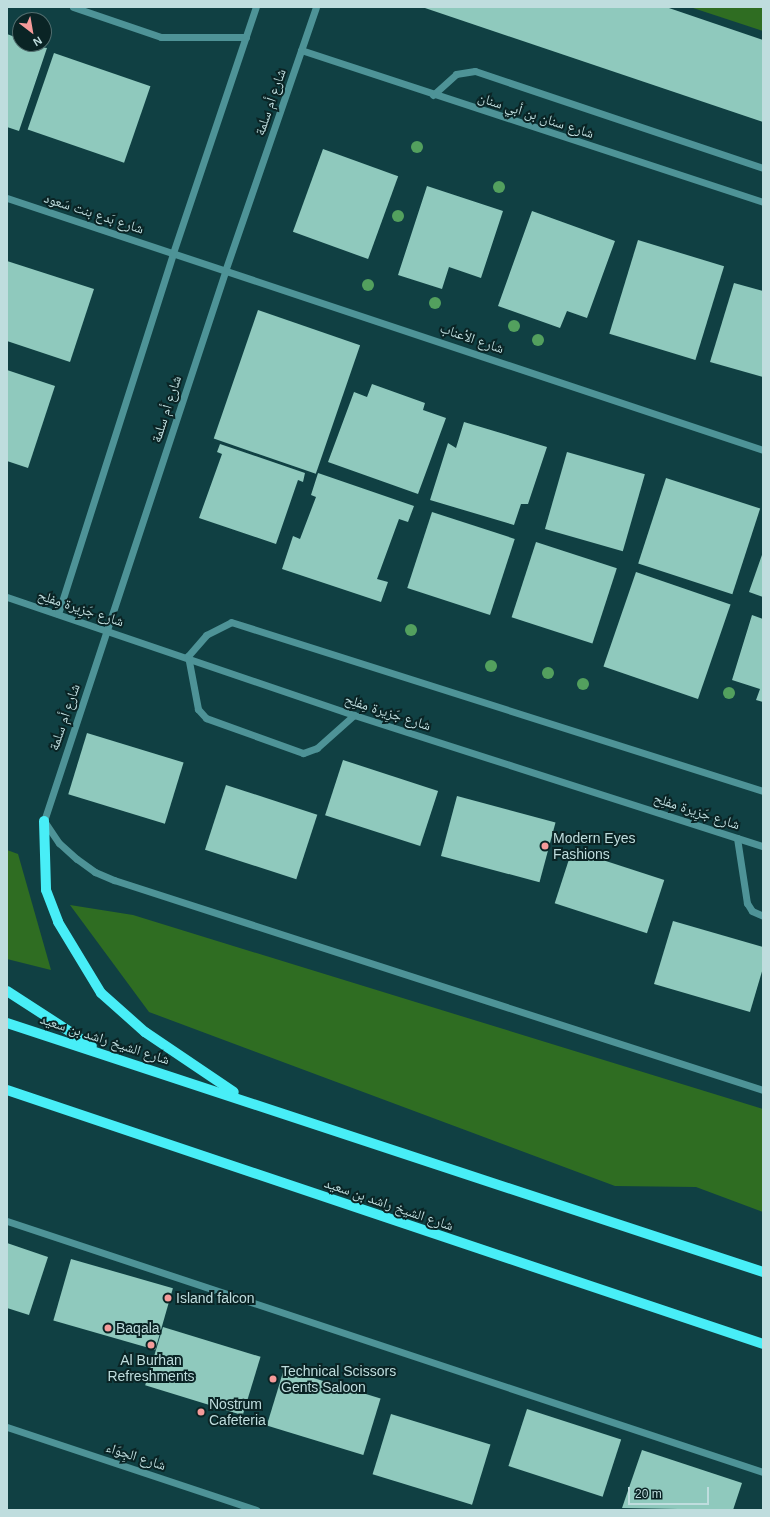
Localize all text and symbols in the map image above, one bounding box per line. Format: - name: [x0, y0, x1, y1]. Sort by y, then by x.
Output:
- north arrow: [12, 12, 52, 52]
- text: N: [31, 34, 44, 49]
- street label: شارع أم سلمة: [251, 66, 289, 138]
- street label: شارع سنان بن أبي سنان: [476, 88, 596, 142]
- street label: شارع بَدع بنت سَعود: [42, 189, 146, 237]
- street label: شارع الأعناب: [438, 319, 506, 357]
- street label: شارع أم سلمة: [147, 373, 185, 445]
- street label: شارع جَزِيرة مِفلِح: [36, 586, 126, 630]
- street label: شارع أم سلمة: [45, 681, 83, 753]
- street label: شارع جَزِيرة مِفلِح: [343, 690, 433, 734]
- street label: شارع جَزِيرة مِفلِح: [652, 789, 742, 833]
- place label: Modern Eyes Fashions: [553, 830, 635, 862]
- marker: Modern Eyes Fashions: [540, 841, 550, 851]
- street label: شارع الشيخ راشد بن سعيد: [38, 1010, 172, 1068]
- street label: شارع الشيخ راشد بن سعيد: [322, 1174, 456, 1234]
- place label: Island falcon: [176, 1290, 255, 1306]
- marker: Island falcon: [163, 1293, 173, 1303]
- place label: Baqala: [116, 1320, 160, 1336]
- marker: Baqala: [103, 1323, 113, 1333]
- marker: Al Burhan Refreshments: [146, 1340, 156, 1350]
- place label: Al Burhan Refreshments: [107, 1352, 195, 1384]
- place label: Technical Scissors Gents Saloon: [281, 1363, 396, 1396]
- marker: Technical Scissors Gents Saloon: [268, 1374, 278, 1384]
- place label: Nostrum Cafeteria: [209, 1396, 266, 1428]
- marker: Nostrum Cafeteria: [196, 1407, 206, 1417]
- street label: شارع الجِوَاء: [104, 1438, 168, 1474]
- scale bar: [630, 1479, 711, 1505]
- text: 20 m: [635, 1487, 662, 1501]

